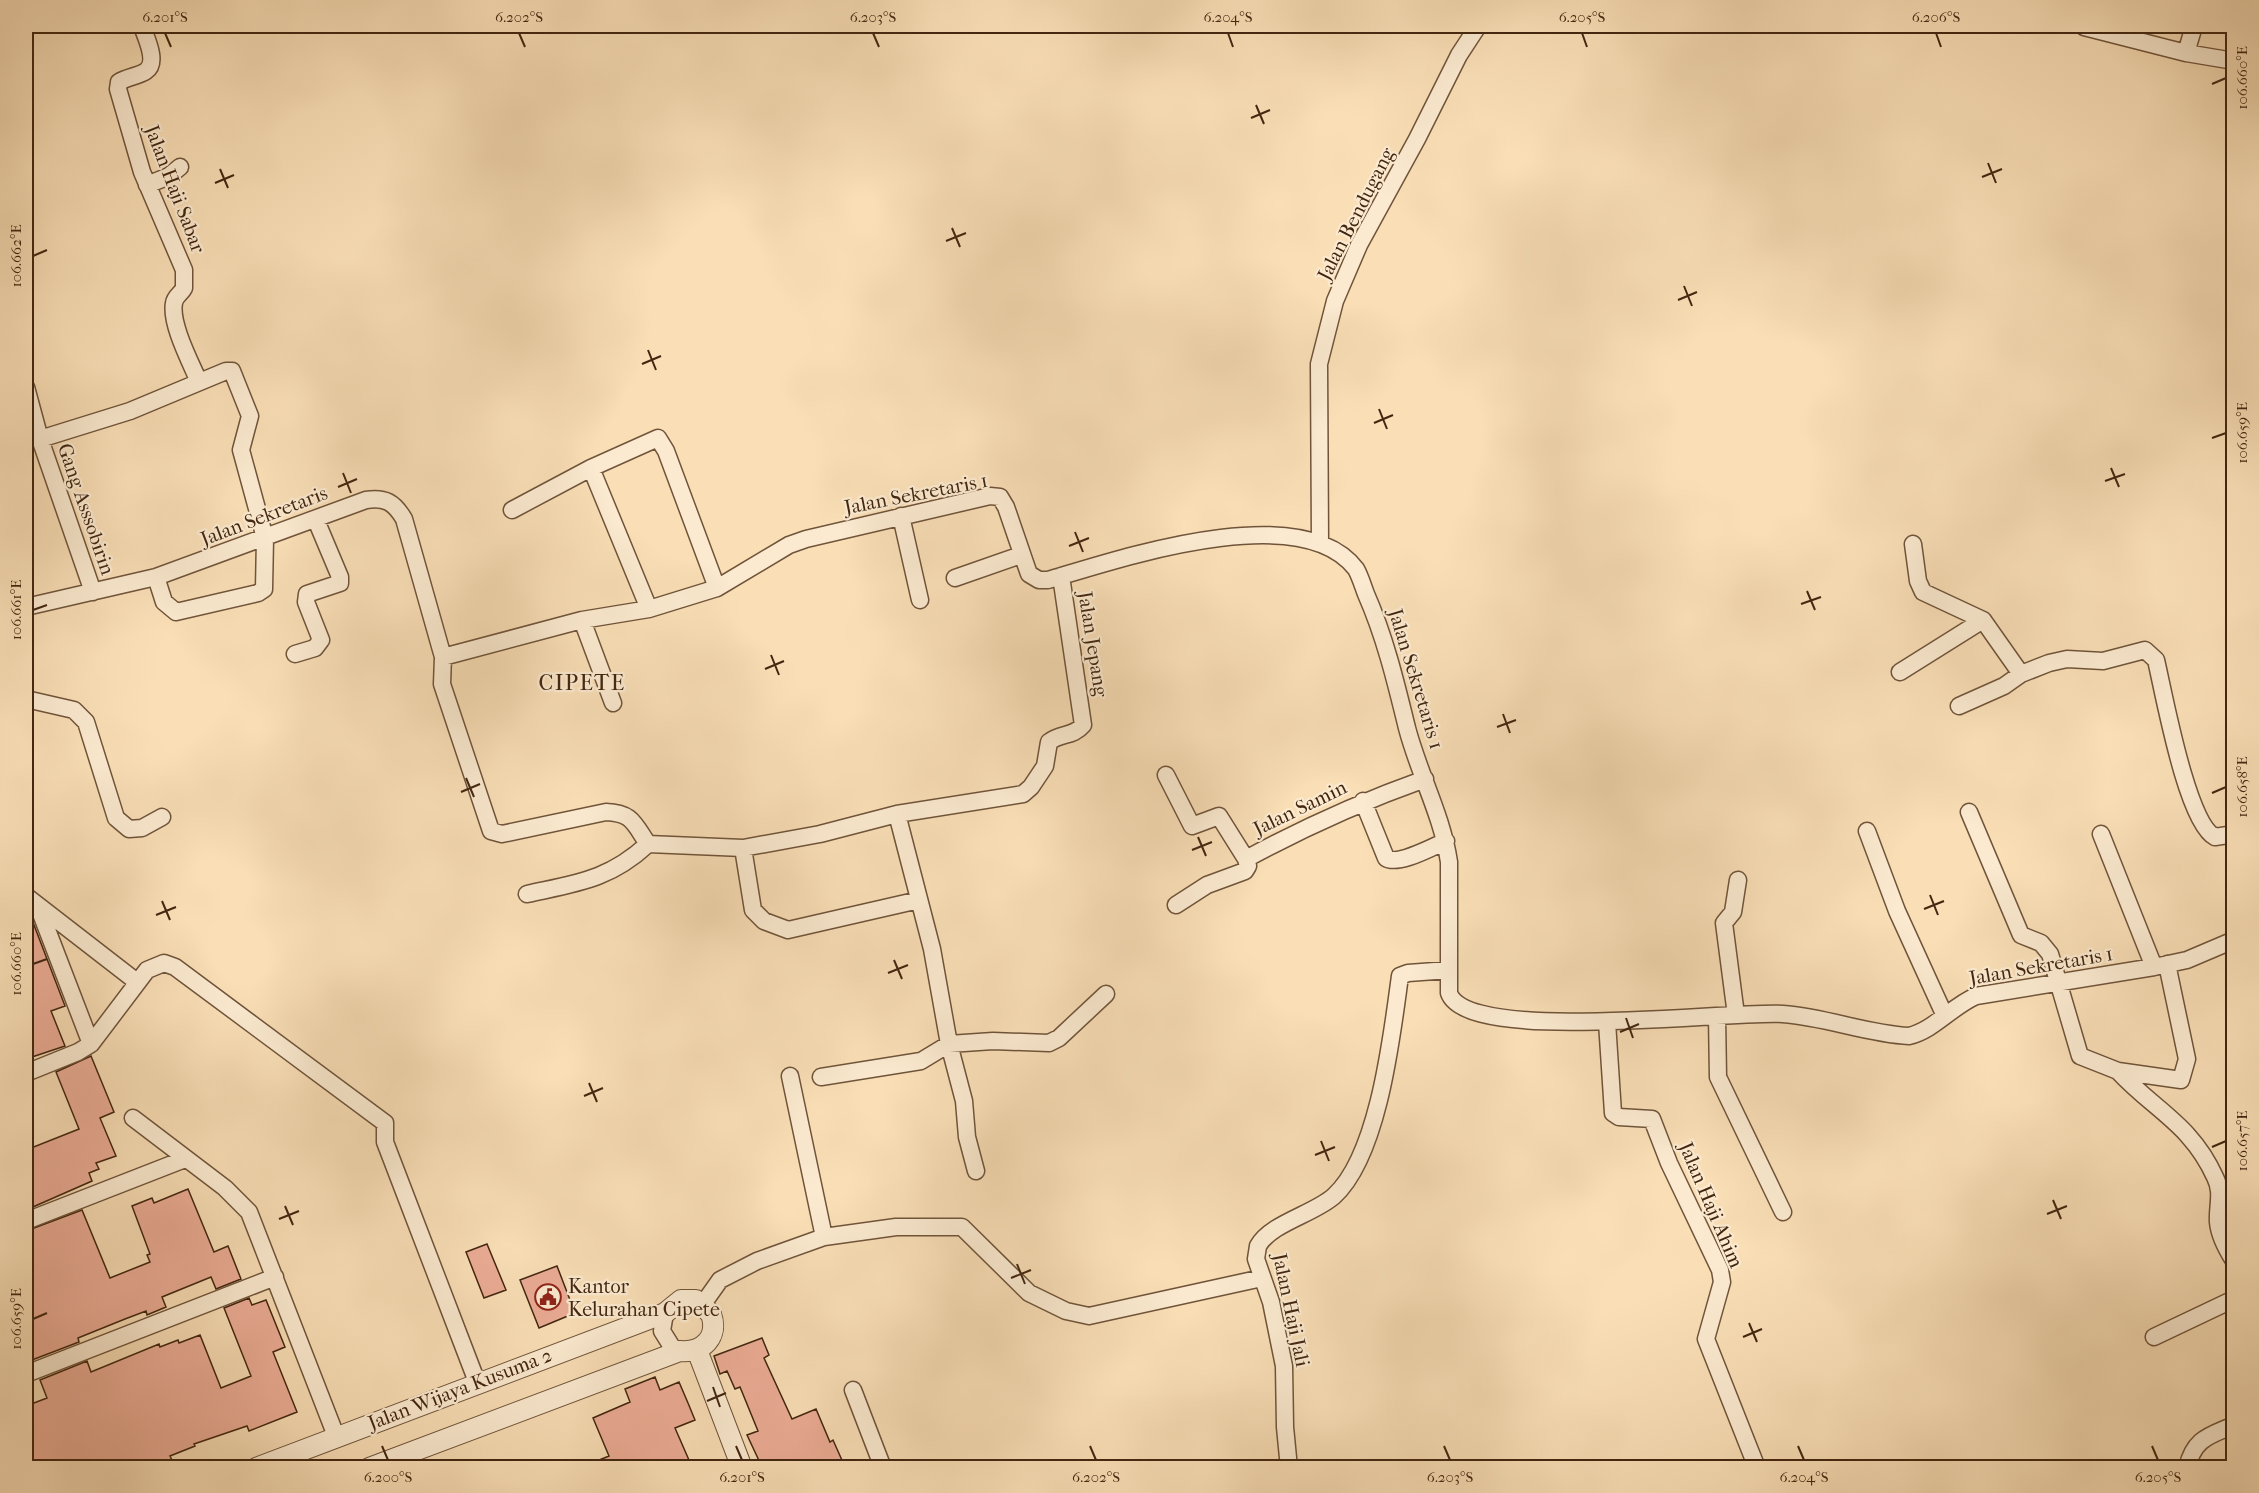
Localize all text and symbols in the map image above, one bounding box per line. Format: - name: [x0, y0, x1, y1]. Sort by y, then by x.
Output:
- text: 6.201°S: [142, 8, 188, 26]
- text: 6.202°S: [495, 8, 543, 26]
- text: 6.203°S: [850, 8, 896, 26]
- text: 6.204°S: [1204, 8, 1253, 26]
- text: 6.205°S: [1559, 8, 1606, 26]
- text: 6.206°S: [1912, 8, 1960, 26]
- text: 106.660°E: [2233, 46, 2251, 110]
- street label: Jalan Haji Sabar: [139, 120, 210, 257]
- street label: Jalan Bendugang: [1312, 144, 1399, 286]
- text: 106.662°E: [7, 224, 25, 288]
- text: 106.659°E: [2233, 402, 2251, 464]
- street label: Gang Asssobirin: [53, 440, 119, 578]
- street label: Jalan Sekretaris 1: [840, 469, 990, 520]
- street label: Jalan Sekretaris: [195, 481, 331, 551]
- text: 106.661°E: [7, 580, 25, 640]
- street label: Jalan Jepang: [1073, 588, 1113, 699]
- street label: Jalan Sekretaris 1: [1383, 604, 1448, 752]
- district label: CIPETE: [538, 670, 626, 696]
- text: 106.658°E: [2233, 756, 2251, 818]
- street label: Jalan Samin: [1248, 775, 1351, 841]
- text: 106.660°E: [7, 932, 25, 996]
- street label: Jalan Sekretaris 1: [1965, 942, 2115, 990]
- text: 106.657°E: [2233, 1110, 2251, 1172]
- street label: Jalan Haji Ahim: [1673, 1137, 1748, 1272]
- street label: Jalan Haji Jali: [1267, 1249, 1314, 1369]
- place label: Kantor Kelurahan Cipete: [568, 1275, 720, 1321]
- public building icon: Kantor Kelurahan Cipete: [533, 1282, 563, 1312]
- text: 106.659°E: [7, 1288, 25, 1350]
- street label: Jalan Wijaya Kusuma 2: [363, 1343, 555, 1435]
- text: 6.200°S: [364, 1468, 412, 1486]
- text: 6.201°S: [719, 1468, 765, 1486]
- text: 6.202°S: [1072, 1468, 1120, 1486]
- text: 6.203°S: [1427, 1468, 1473, 1486]
- text: 6.204°S: [1780, 1468, 1829, 1486]
- text: 6.205°S: [2135, 1468, 2182, 1486]

